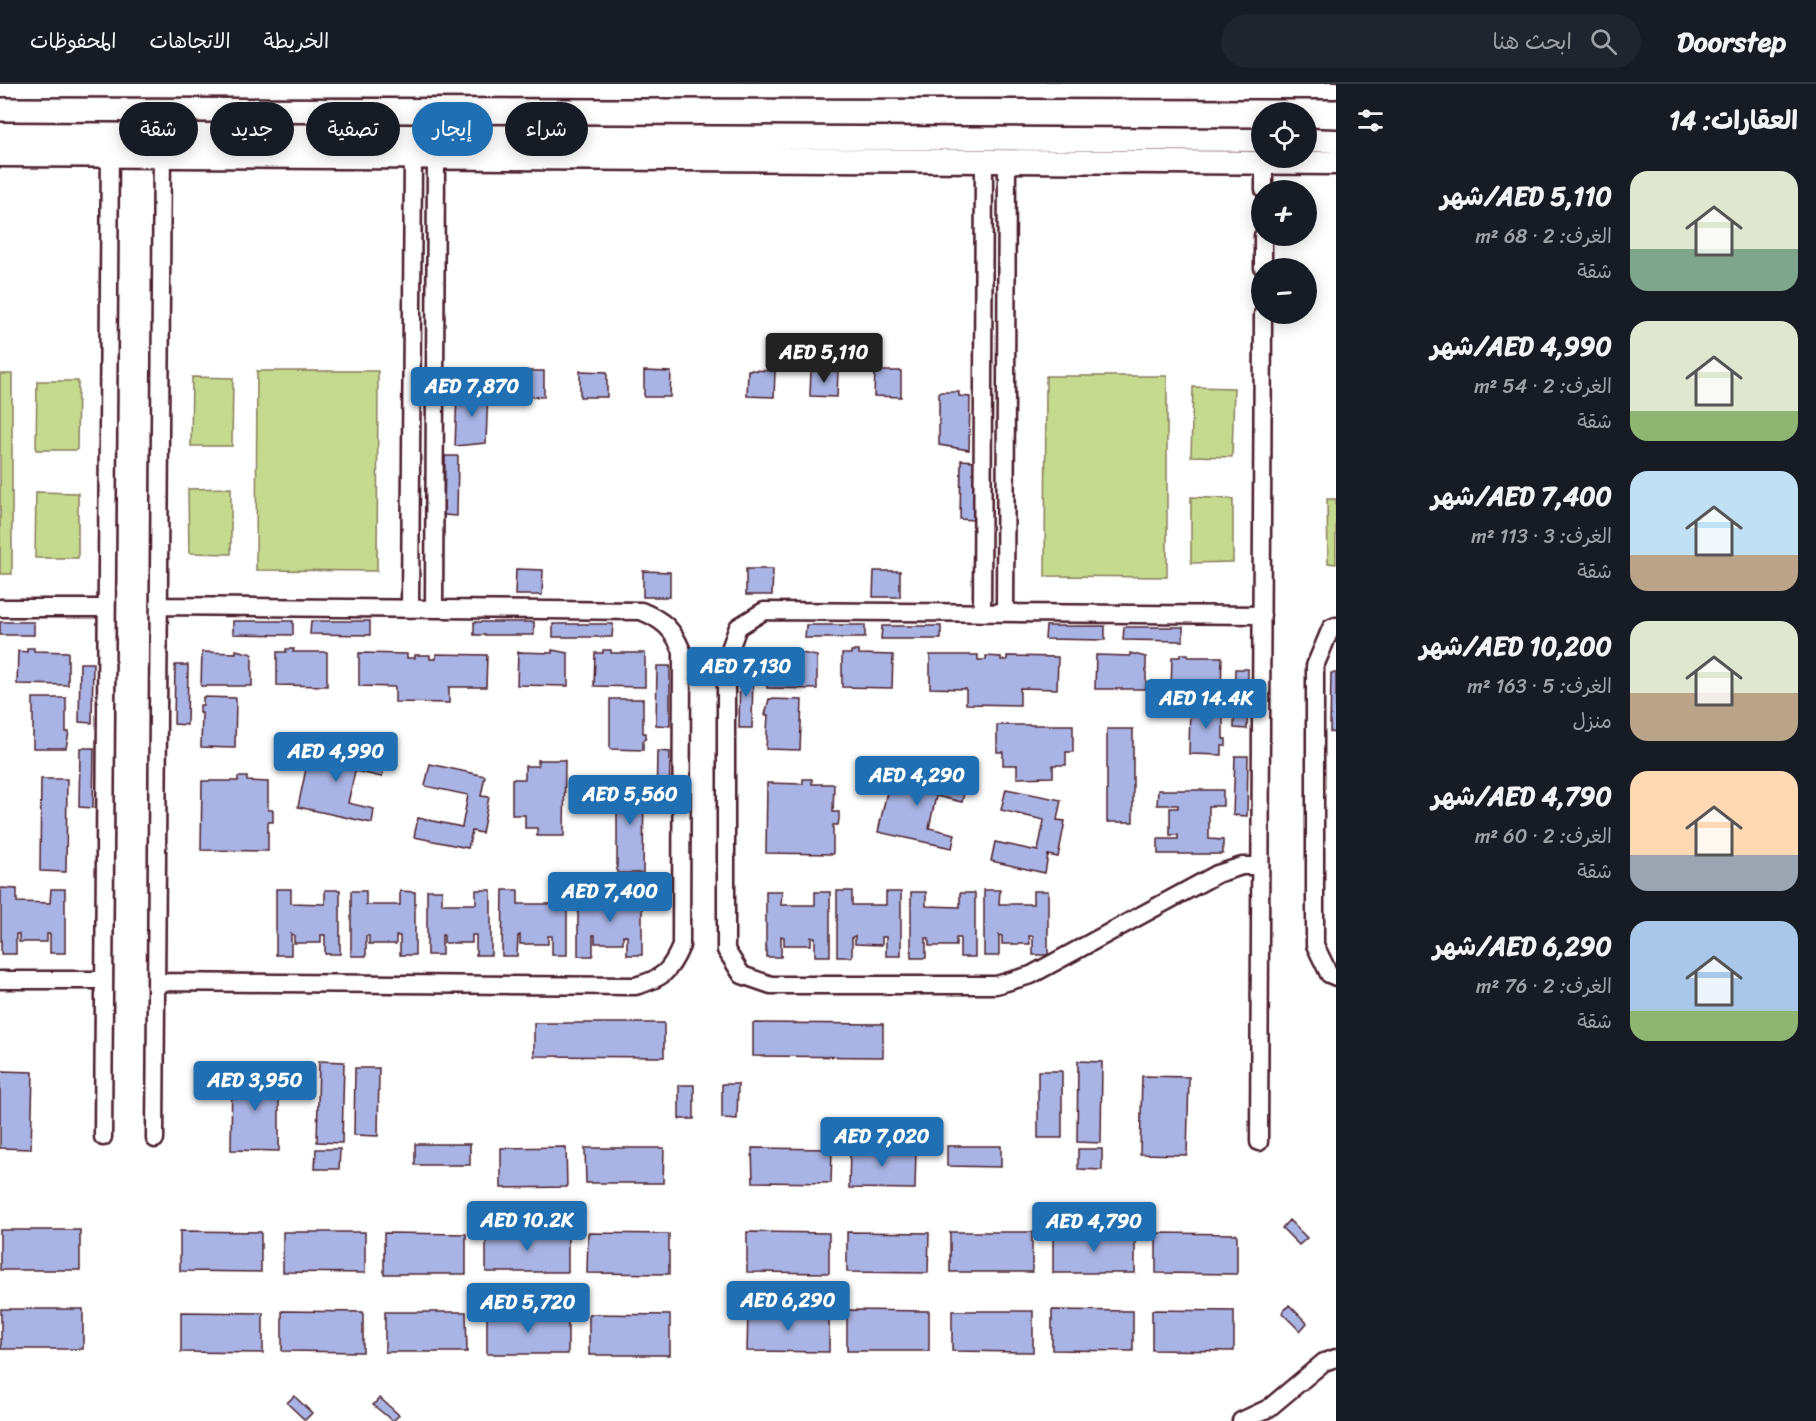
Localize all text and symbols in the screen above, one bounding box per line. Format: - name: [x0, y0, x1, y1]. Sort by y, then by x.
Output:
- search box: [1221, 14, 1641, 68]
- text: Doorstep: [1677, 17, 1786, 66]
- text: المحفوظات: [30, 22, 116, 60]
- text: الاتجاهات: [149, 22, 231, 60]
- text: الخريطة: [264, 22, 329, 60]
- text: ابحث هنا: [1493, 22, 1572, 61]
- icon: search: [1587, 25, 1620, 58]
- text: العقارات: 14: [1669, 97, 1798, 143]
- chip: شقة: [119, 102, 198, 156]
- chip: جديد: [210, 102, 294, 156]
- chip: تصفية: [306, 102, 400, 156]
- chip: إيجار: [412, 102, 493, 156]
- chip: شراء: [505, 102, 588, 156]
- map controls: [1251, 102, 1317, 324]
- button: locate: [1251, 102, 1317, 168]
- icon: filters: [1354, 104, 1387, 137]
- text: AED 5,110/شهر: [1440, 173, 1612, 219]
- button: +: [1251, 180, 1317, 246]
- icon: home: [1678, 195, 1750, 267]
- text: الغرف: 2 · 68 m²: [1475, 219, 1612, 254]
- text: شقة: [1577, 254, 1612, 289]
- button: −: [1251, 258, 1317, 324]
- text: AED 4,990/شهر: [1430, 323, 1612, 369]
- pin: AED 5,110: [755, 333, 893, 384]
- text: AED 5,110: [780, 335, 868, 370]
- icon: home: [1678, 345, 1750, 417]
- pin: AED 7,870: [403, 367, 541, 418]
- text: AED 7,870: [425, 369, 519, 404]
- text: الغرف: 2 · 54 m²: [1474, 369, 1612, 404]
- text: شقة: [1577, 404, 1612, 439]
- text: AED 7,400/شهر: [1431, 473, 1612, 519]
- icon: home: [1678, 495, 1750, 567]
- text: الغرف: 3 · 113 m²: [1471, 519, 1612, 554]
- text: شقة: [1577, 554, 1612, 589]
- text: AED 10,200/شهر: [1420, 623, 1612, 669]
- icon: home: [1678, 645, 1750, 717]
- pin: AED 7,130: [677, 647, 815, 698]
- text: AED 7,130: [701, 649, 791, 684]
- text: الغرف: 5 · 163 m²: [1467, 669, 1612, 704]
- pin: AED 14.4K: [1137, 679, 1275, 730]
- text: AED 14.4K: [1159, 681, 1253, 716]
- text: منزل: [1573, 704, 1612, 739]
- pin: AED 4,990: [267, 732, 405, 783]
- text: AED 4,990: [288, 734, 384, 769]
- pin: AED 4,290: [848, 756, 986, 807]
- text: AED 4,290: [869, 758, 965, 793]
- text: AED 4,790/شهر: [1432, 773, 1612, 819]
- pin: AED 5,560: [561, 775, 699, 826]
- text: AED 5,560: [582, 777, 678, 812]
- icon: home: [1678, 795, 1750, 867]
- text: الغرف: 2 · 60 m²: [1475, 819, 1612, 854]
- text: شقة: [1577, 854, 1612, 889]
- pin: AED 7,400: [541, 872, 679, 923]
- text: AED 7,400: [562, 874, 658, 909]
- text: AED 6,290/شهر: [1433, 923, 1612, 969]
- icon: home: [1678, 945, 1750, 1017]
- text: الغرف: 2 · 76 m²: [1476, 969, 1612, 1004]
- text: شقة: [1577, 1004, 1612, 1039]
- pin: AED 3,950: [186, 1061, 324, 1112]
- text: AED 3,950: [208, 1063, 302, 1098]
- pin: AED 7,020: [813, 1117, 951, 1168]
- text: AED 7,020: [835, 1119, 930, 1154]
- pin: AED 10.2K: [458, 1201, 596, 1252]
- pin: AED 4,790: [1025, 1202, 1163, 1253]
- text: AED 10.2K: [481, 1203, 573, 1238]
- text: AED 4,790: [1046, 1204, 1142, 1239]
- pin: AED 6,290: [719, 1281, 857, 1332]
- pin: AED 5,720: [459, 1283, 597, 1334]
- text: AED 6,290: [741, 1283, 835, 1318]
- text: AED 5,720: [481, 1285, 575, 1320]

